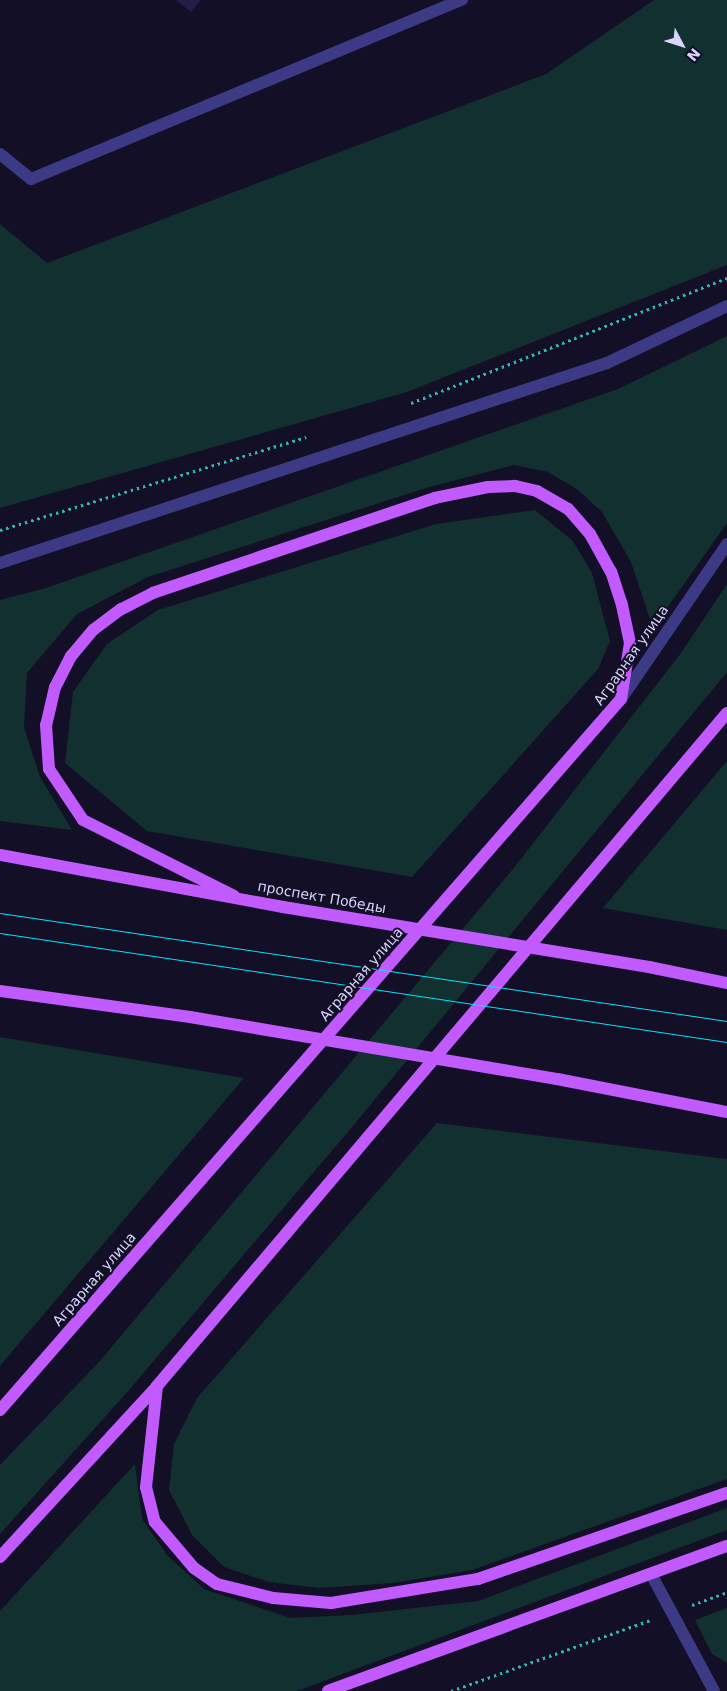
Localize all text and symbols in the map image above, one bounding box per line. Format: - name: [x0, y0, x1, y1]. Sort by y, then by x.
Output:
- north arrow: [657, 20, 707, 70]
- text: N: [684, 45, 703, 64]
- street label: Аграрная улица: [590, 602, 672, 708]
- street label: проспект Победы: [256, 877, 388, 917]
- street label: Аграрная улица: [316, 924, 406, 1024]
- street label: Аграрная улица: [49, 1229, 139, 1329]

